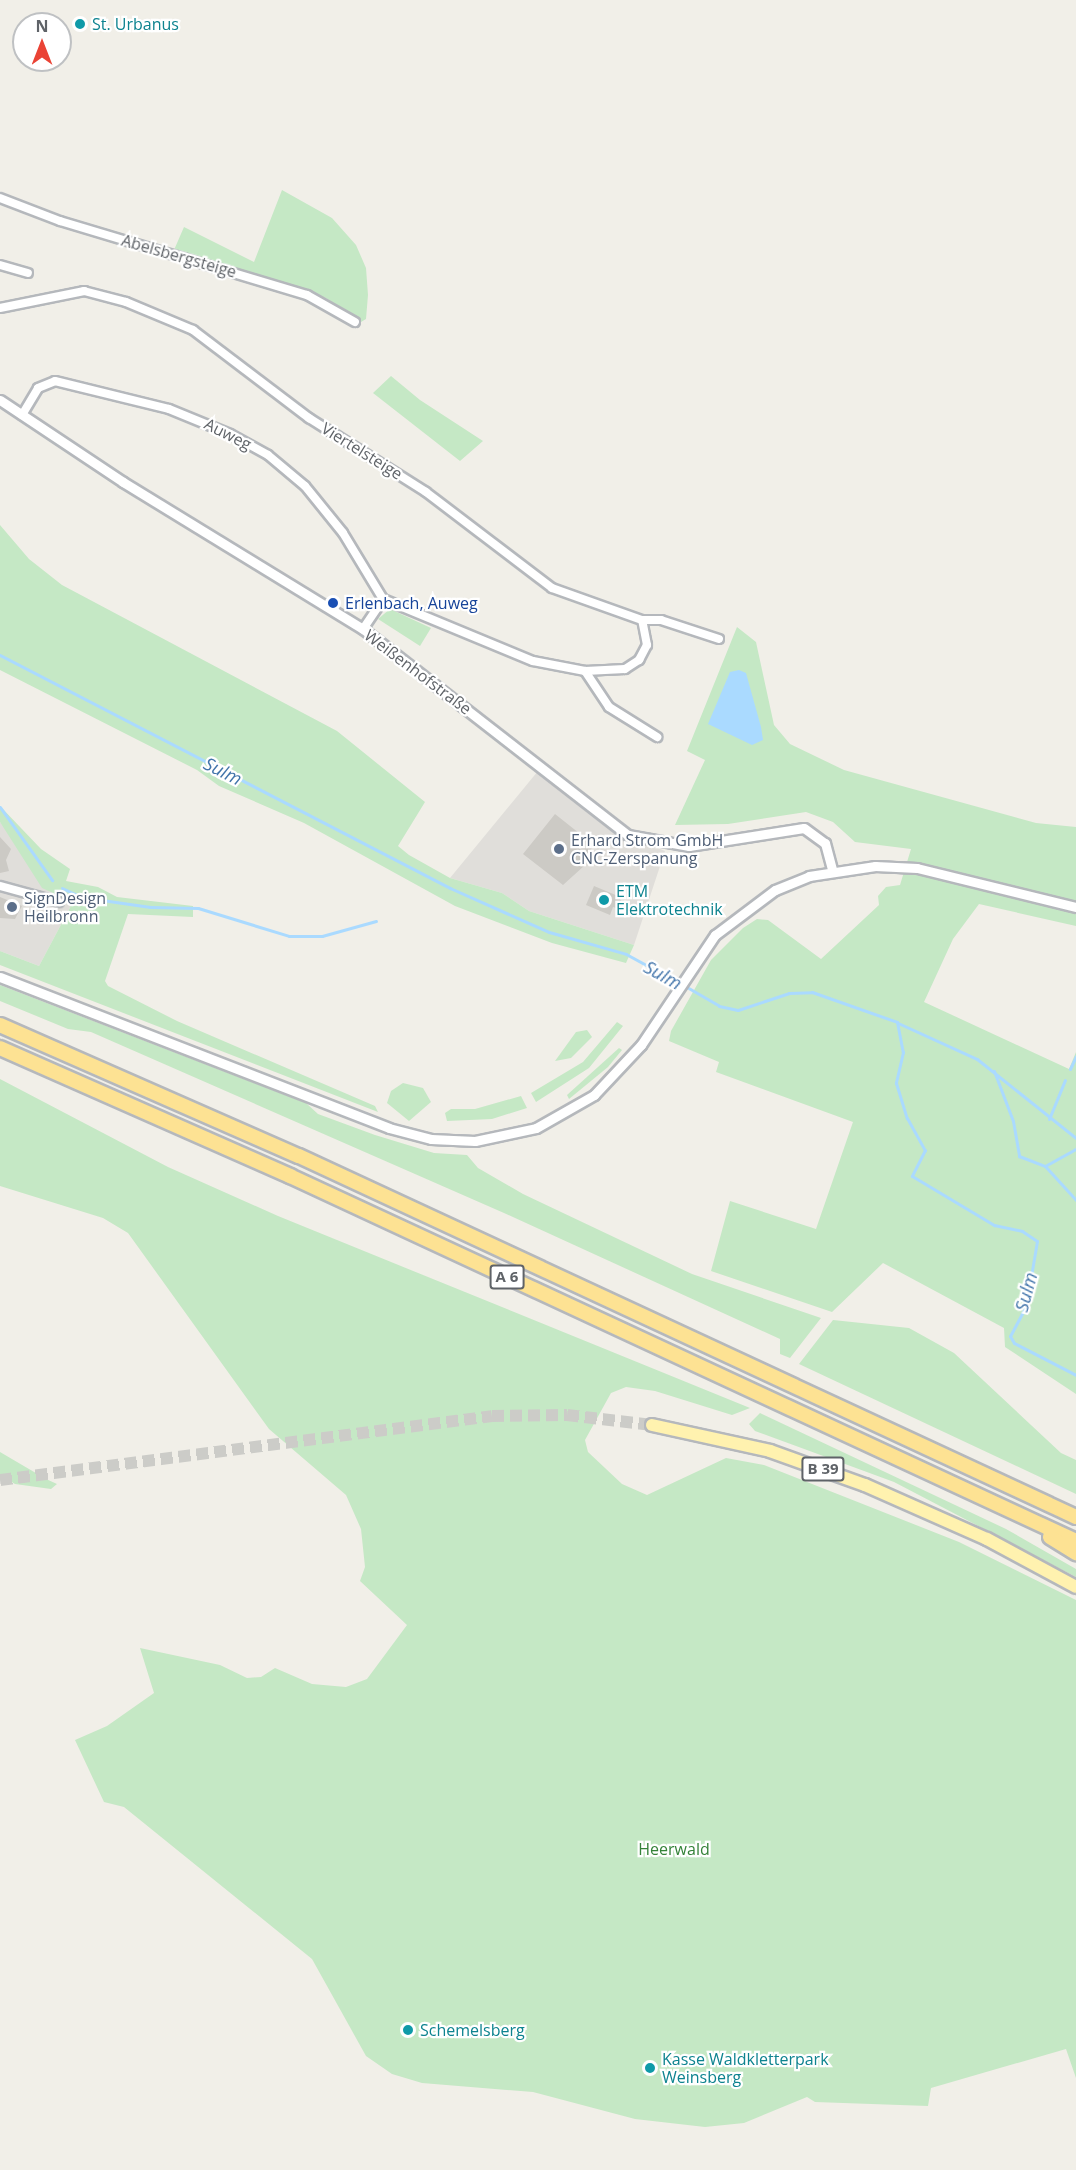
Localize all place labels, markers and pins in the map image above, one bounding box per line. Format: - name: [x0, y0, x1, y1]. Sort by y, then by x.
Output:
- place label: St. Urbanus: [92, 14, 179, 34]
- marker: St. Urbanus: [73, 17, 87, 31]
- place label: Erlenbach, Auweg: [345, 593, 478, 613]
- marker: Erlenbach, Auweg: [326, 596, 340, 610]
- place label: Erhard Strom GmbH CNC-Zerspanung: [571, 830, 723, 868]
- marker: Erhard Strom GmbH CNC-Zerspanung: [552, 842, 566, 856]
- place label: ETM Elektrotechnik: [616, 881, 723, 919]
- place label: SignDesign Heilbronn: [24, 888, 106, 926]
- marker: ETM Elektrotechnik: [597, 893, 611, 907]
- marker: SignDesign Heilbronn: [5, 900, 19, 914]
- place label: Schemelsberg: [420, 2020, 525, 2040]
- marker: Schemelsberg: [401, 2023, 415, 2037]
- place label: Kasse Waldkletterpark Weinsberg: [662, 2049, 829, 2087]
- marker: Kasse Waldkletterpark Weinsberg: [643, 2061, 657, 2075]

